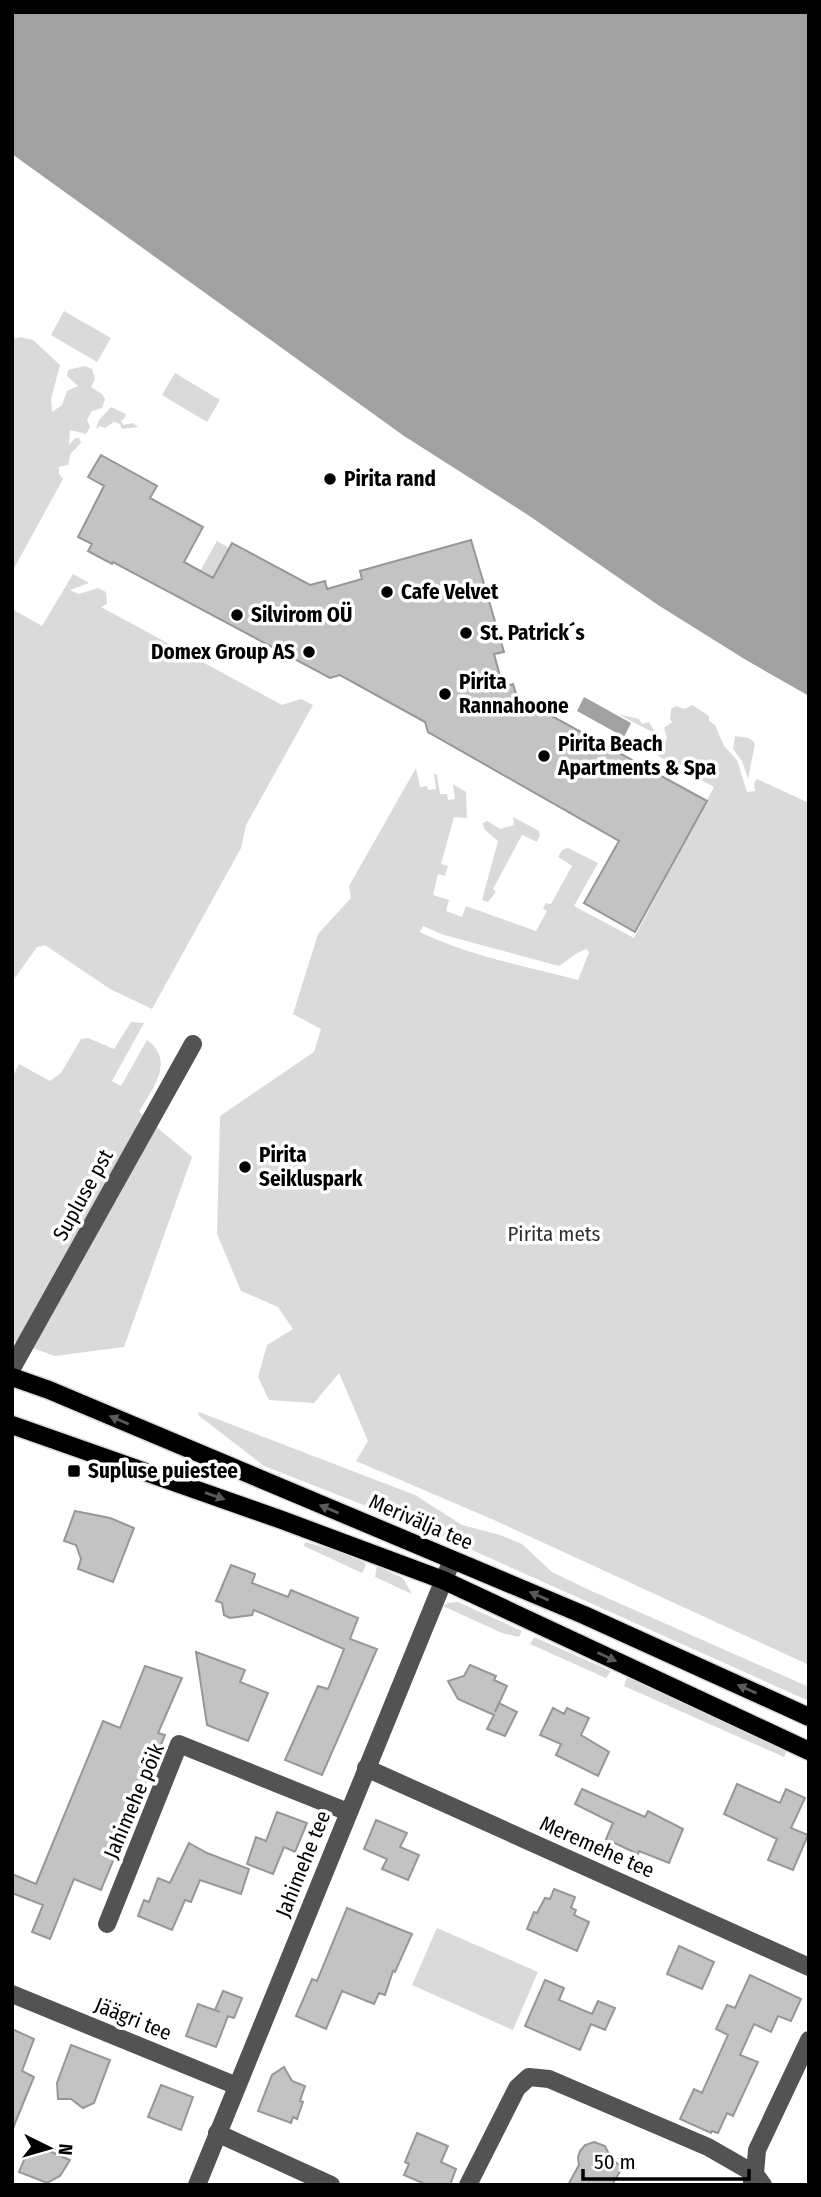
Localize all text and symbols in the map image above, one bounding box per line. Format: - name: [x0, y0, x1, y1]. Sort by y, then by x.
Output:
- place label: Pirita rand: [344, 466, 436, 492]
- marker: Pirita rand: [322, 471, 338, 487]
- place label: Cafe Velvet: [401, 579, 499, 605]
- marker: Cafe Velvet: [379, 584, 395, 600]
- place label: Silvirom OÜ: [251, 601, 352, 628]
- marker: Silvirom OÜ: [229, 607, 245, 623]
- place label: St. Patrick´s: [480, 620, 585, 646]
- marker: St. Patrick´s: [458, 625, 474, 641]
- place label: Domex Group AS: [151, 639, 295, 665]
- marker: Domex Group AS: [301, 644, 317, 660]
- place label: Pirita Rannahoone: [459, 669, 569, 719]
- marker: Pirita Rannahoone: [437, 686, 453, 702]
- place label: Pirita Beach Apartments & Spa: [557, 731, 716, 781]
- marker: Pirita Beach Apartments & Spa: [536, 748, 552, 764]
- place label: Pirita Seikluspark: [259, 1142, 363, 1192]
- street label: Supluse pst: [47, 1145, 119, 1245]
- marker: Pirita Seikluspark: [237, 1159, 253, 1175]
- park label: Pirita mets: [507, 1221, 601, 1247]
- one-way arrow: [109, 1414, 129, 1426]
- place label: Supluse puiestee: [88, 1458, 238, 1484]
- marker: Supluse puiestee: [66, 1463, 82, 1479]
- street label: Merivälja tee: [365, 1488, 477, 1556]
- one-way arrow: [205, 1491, 226, 1502]
- one-way arrow: [318, 1503, 339, 1514]
- one-way arrow: [528, 1591, 549, 1602]
- one-way arrow: [597, 1651, 617, 1663]
- one-way arrow: [736, 1683, 757, 1694]
- street label: Jahimehe põik: [98, 1739, 170, 1862]
- street label: Jahimehe tee: [270, 1807, 336, 1921]
- street label: Meremehe tee: [536, 1810, 658, 1884]
- street label: Jäägri tee: [91, 1992, 175, 2046]
- north arrow: [14, 2113, 84, 2183]
- scale bar: [583, 2138, 749, 2182]
- text: N: [53, 2143, 77, 2156]
- text: 50 m: [594, 2149, 636, 2175]

